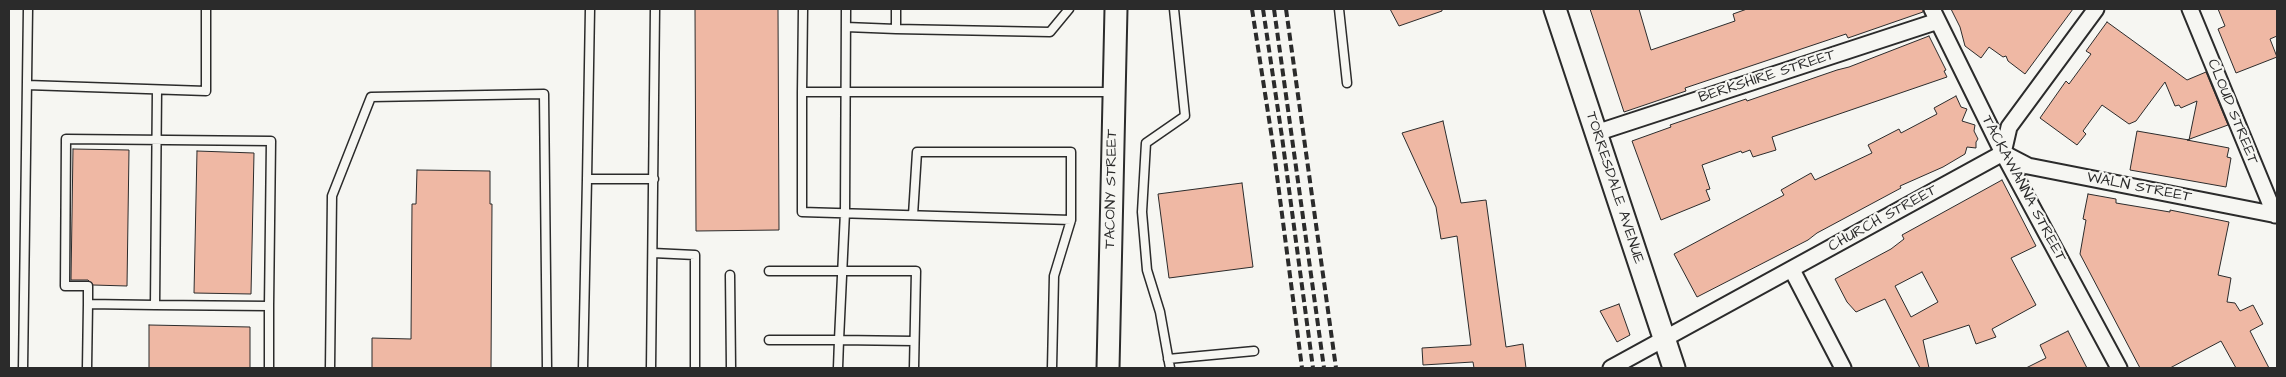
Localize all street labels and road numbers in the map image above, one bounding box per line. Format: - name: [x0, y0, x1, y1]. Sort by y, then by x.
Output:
- street label: BERKSHIRE STREET: [1696, 46, 1838, 108]
- street label: CLOUD STREET: [2203, 57, 2261, 167]
- street label: TORRESDALE AVENUE: [1581, 110, 1647, 266]
- street label: TACKAWANNA STREET: [1977, 113, 2069, 265]
- street label: TACONY STREET: [1102, 129, 1122, 249]
- street label: WALN STREET: [2085, 169, 2193, 207]
- street label: CHURCH STREET: [1826, 182, 1940, 256]

